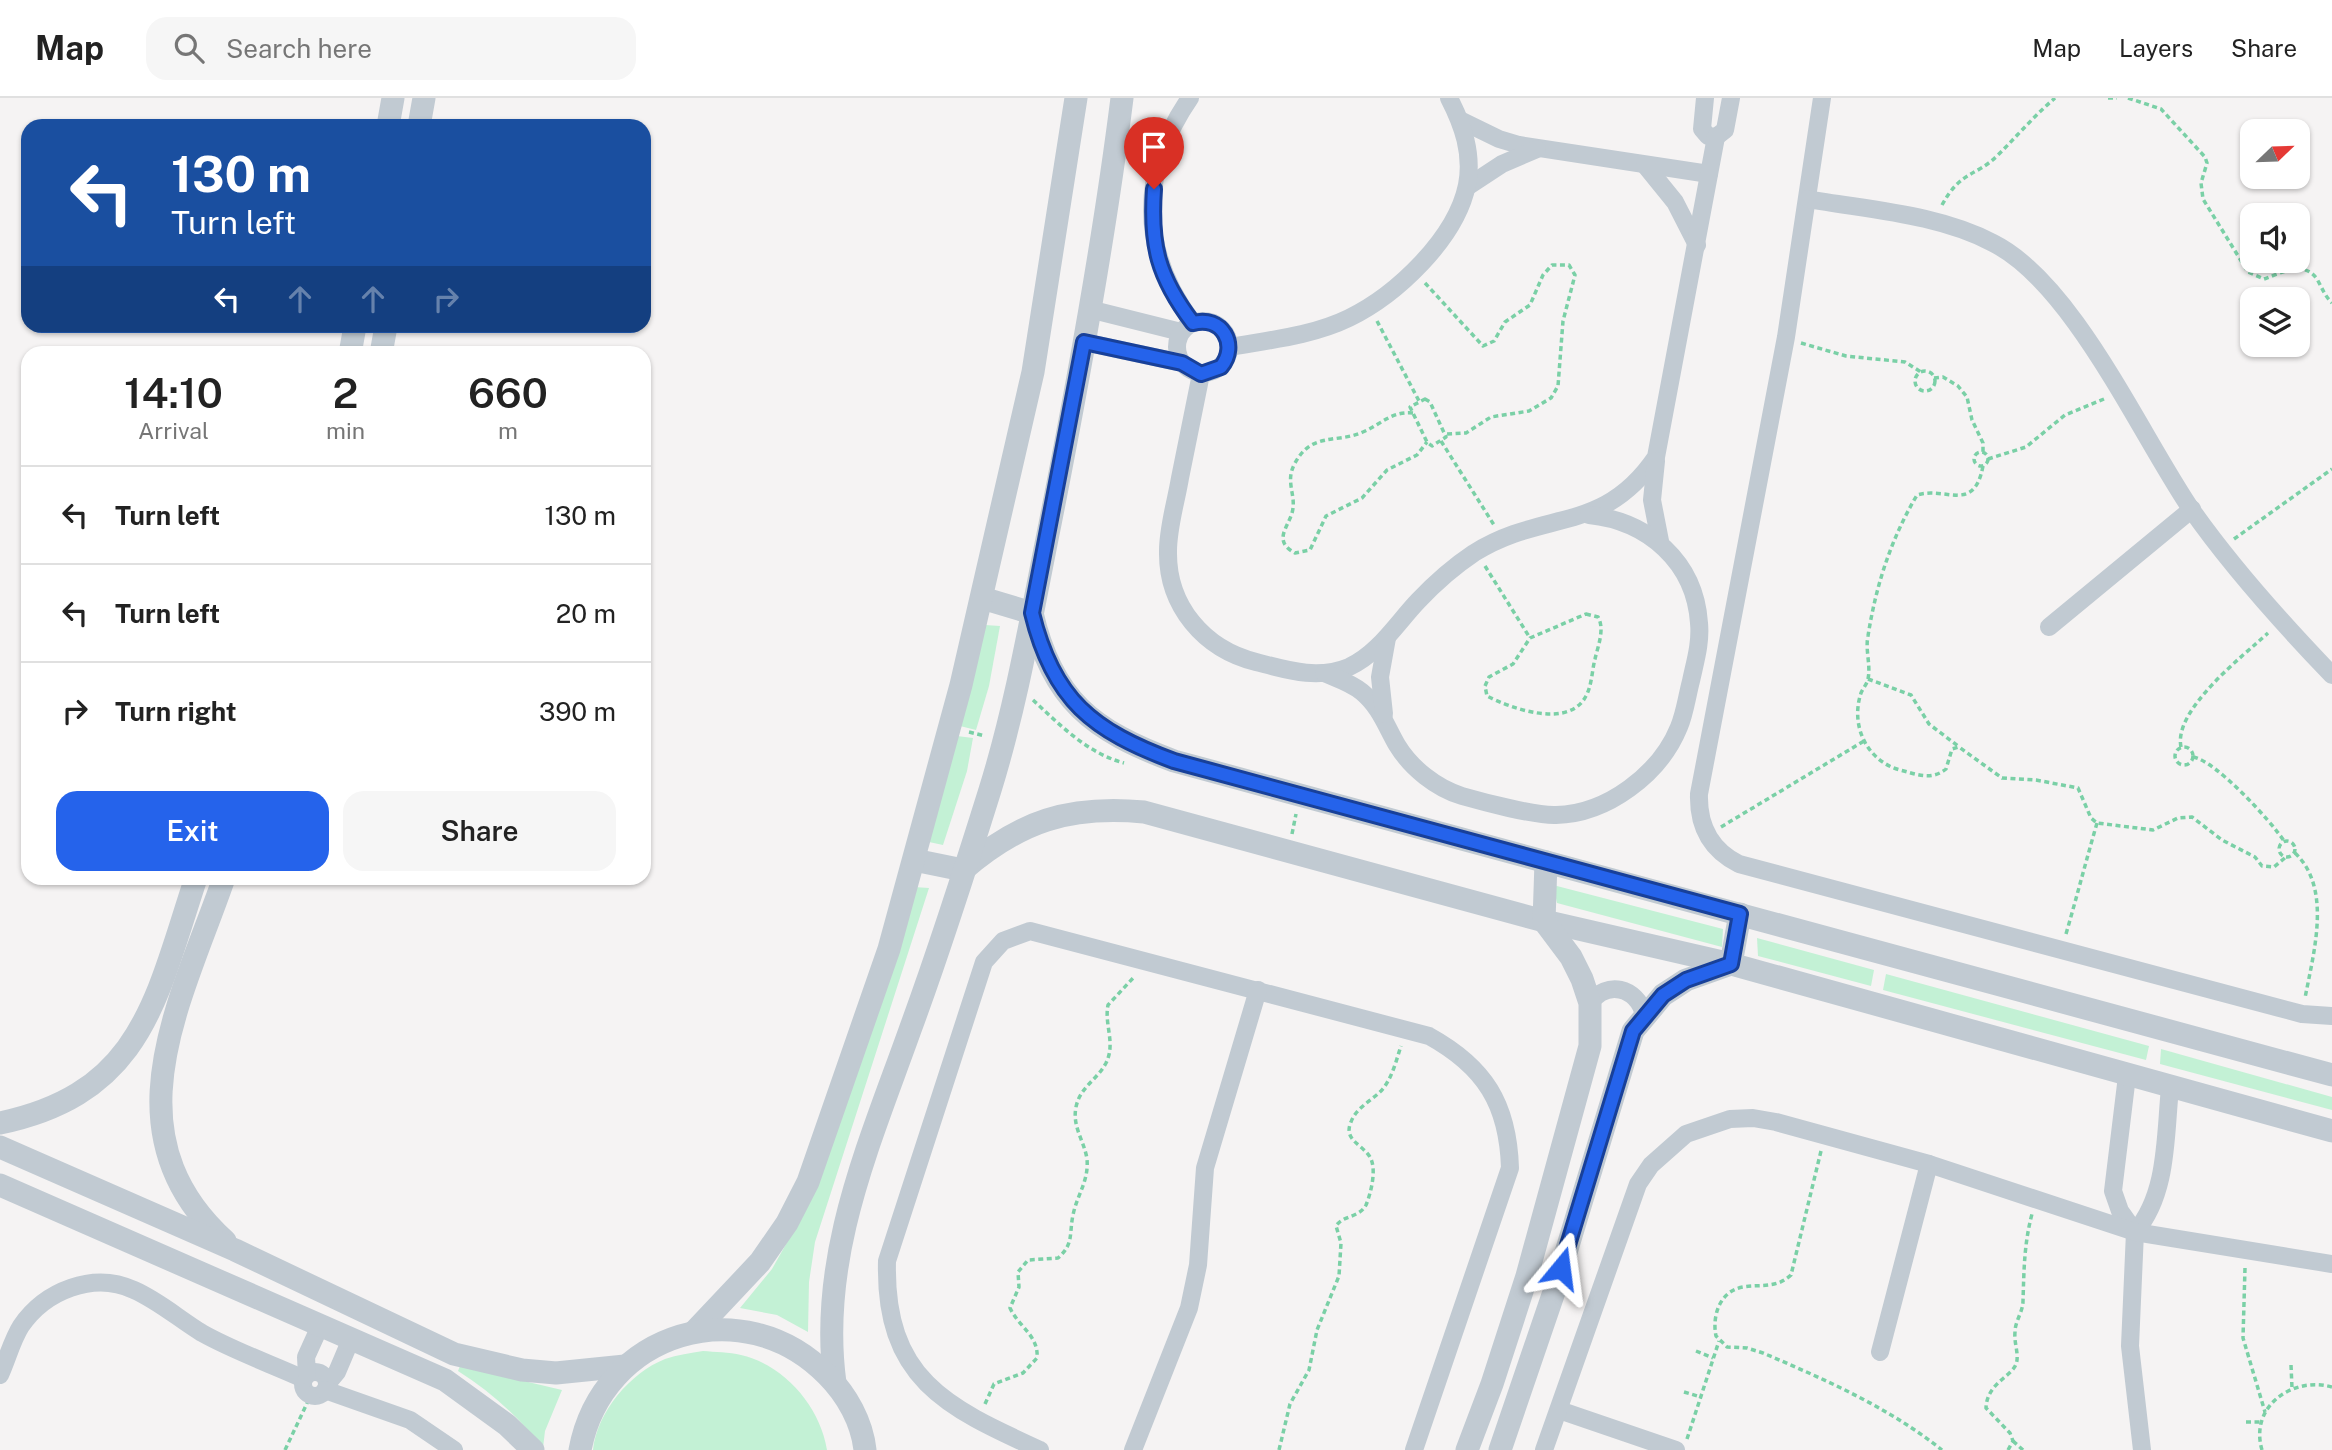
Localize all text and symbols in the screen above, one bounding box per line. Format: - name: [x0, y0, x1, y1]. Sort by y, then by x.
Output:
- search box: [146, 17, 636, 80]
- text: Map: [35, 29, 104, 67]
- icon: search: [170, 29, 208, 67]
- text: Search here: [226, 33, 372, 64]
- text: Map: [2032, 34, 2081, 62]
- text: Layers: [2119, 34, 2193, 62]
- text: Share: [2231, 34, 2297, 62]
- pin: [1124, 117, 1184, 189]
- north arrow: [2240, 119, 2310, 189]
- map controls: [2240, 119, 2310, 357]
- icon: arrive: [1135, 128, 1173, 166]
- text: 130 m: [171, 145, 311, 203]
- icon: left: [56, 147, 147, 238]
- button: sound: [2240, 203, 2310, 273]
- text: Turn left: [171, 204, 296, 241]
- icon: left: [208, 280, 246, 318]
- icon: ahead: [281, 280, 319, 318]
- icon: ahead: [354, 280, 392, 318]
- icon: right: [427, 280, 465, 318]
- button: layers: [2240, 287, 2310, 357]
- text: 14:10: [124, 368, 223, 417]
- text: 2: [333, 368, 358, 417]
- text: 660: [468, 368, 548, 417]
- text: Arrival: [138, 417, 209, 444]
- text: min: [326, 417, 365, 444]
- text: m: [498, 417, 518, 444]
- icon: left: [56, 496, 94, 534]
- text: Turn left: [115, 500, 220, 531]
- text: 130 m: [544, 500, 616, 531]
- icon: left: [56, 594, 94, 632]
- text: Turn left: [115, 598, 220, 629]
- text: 20 m: [556, 598, 616, 629]
- icon: right: [56, 692, 94, 730]
- text: Turn right: [115, 696, 237, 727]
- text: 390 m: [539, 696, 616, 727]
- button: Exit: [56, 791, 329, 871]
- button: Share: [343, 791, 616, 871]
- position arrow: [1524, 1231, 1598, 1305]

